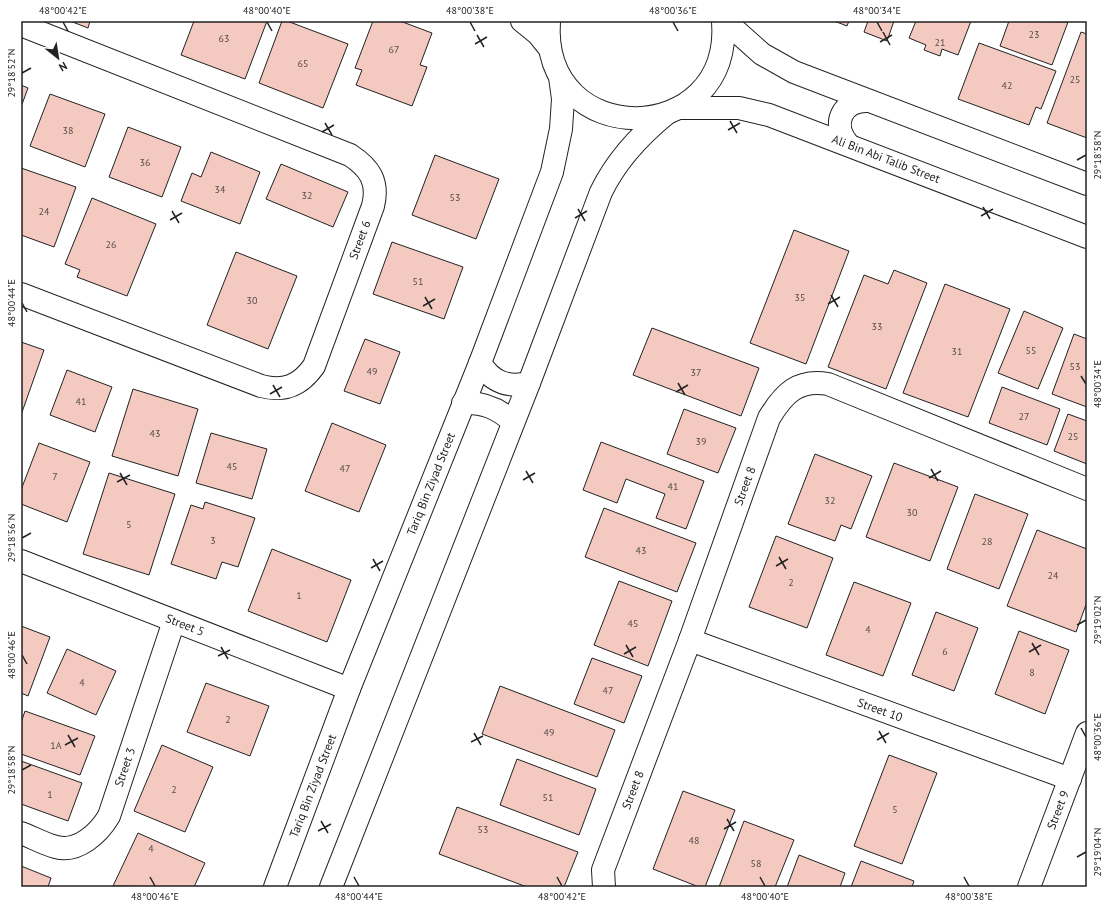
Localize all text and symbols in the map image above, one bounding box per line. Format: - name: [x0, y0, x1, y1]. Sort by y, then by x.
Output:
- text: 48°00'42"E: [39, 4, 87, 17]
- text: 48°00'40"E: [243, 4, 291, 17]
- text: 48°00'38"E: [446, 4, 494, 17]
- text: 48°00'36"E: [649, 4, 697, 17]
- text: 48°00'34"E: [853, 4, 901, 17]
- house number: 23: [1029, 28, 1039, 41]
- house number: 63: [219, 32, 229, 45]
- house number: 21: [935, 36, 945, 49]
- north arrow: [38, 38, 78, 78]
- house number: 67: [389, 43, 399, 56]
- text: 29°18'52"N: [5, 48, 18, 98]
- house number: 65: [298, 57, 308, 70]
- text: N: [56, 59, 70, 75]
- house number: 25: [1070, 73, 1080, 86]
- house number: 42: [1002, 79, 1012, 92]
- house number: 38: [63, 124, 73, 137]
- text: 29°18'58"N: [1091, 130, 1104, 180]
- street label: Ali Bin Abi Talib Street: [830, 131, 942, 186]
- house number: 36: [140, 156, 150, 169]
- house number: 34: [215, 183, 226, 196]
- house number: 32: [302, 189, 312, 202]
- house number: 53: [450, 191, 460, 204]
- house number: 24: [39, 205, 50, 218]
- street label: Street 6: [346, 218, 373, 261]
- house number: 26: [106, 238, 116, 251]
- house number: 51: [413, 275, 423, 288]
- text: 48°00'44"E: [5, 279, 18, 327]
- house number: 35: [795, 291, 805, 304]
- house number: 30: [247, 294, 258, 307]
- house number: 33: [872, 320, 882, 333]
- house number: 55: [1026, 344, 1036, 357]
- house number: 31: [952, 345, 962, 358]
- house number: 53: [1070, 360, 1080, 373]
- text: 48°00'34"E: [1091, 360, 1104, 408]
- house number: 49: [367, 365, 377, 378]
- house number: 37: [691, 366, 701, 379]
- house number: 41: [76, 395, 86, 408]
- house number: 27: [1019, 410, 1029, 423]
- house number: 43: [150, 427, 160, 440]
- street label: Tariq Bin Ziyad Street: [403, 430, 458, 537]
- house number: 25: [1068, 430, 1078, 443]
- house number: 39: [696, 435, 706, 448]
- house number: 45: [227, 460, 237, 473]
- house number: 47: [340, 462, 350, 475]
- street label: Street 8: [731, 464, 758, 507]
- house number: 7: [52, 470, 58, 483]
- house number: 41: [668, 480, 678, 493]
- house number: 32: [825, 494, 835, 507]
- house number: 30: [907, 506, 918, 519]
- text: 29°18'56"N: [5, 513, 18, 563]
- house number: 5: [126, 518, 132, 531]
- house number: 3: [210, 534, 216, 547]
- house number: 28: [982, 535, 992, 548]
- house number: 43: [636, 544, 646, 557]
- house number: 24: [1048, 569, 1059, 582]
- house number: 2: [788, 576, 794, 589]
- house number: 1: [296, 589, 302, 602]
- text: 29°19'02"N: [1091, 595, 1104, 645]
- street label: Street 5: [164, 610, 207, 639]
- house number: 45: [628, 617, 638, 630]
- house number: 4: [865, 623, 871, 636]
- text: 48°00'46"E: [5, 631, 18, 679]
- house number: 6: [942, 645, 948, 658]
- house number: 8: [1029, 666, 1035, 679]
- house number: 4: [79, 676, 85, 689]
- house number: 47: [603, 684, 613, 697]
- street label: Street 10: [856, 694, 905, 725]
- house number: 2: [225, 713, 231, 726]
- text: 48°00'36"E: [1091, 713, 1104, 761]
- house number: 49: [544, 726, 554, 739]
- street label: Tariq Bin Ziyad Street: [286, 732, 339, 840]
- house number: 1A: [50, 739, 62, 752]
- text: 29°18'58"N: [5, 745, 18, 795]
- street label: Street 3: [111, 745, 138, 788]
- street label: Street 8: [618, 768, 647, 811]
- house number: 2: [171, 783, 177, 796]
- house number: 1: [47, 788, 53, 801]
- street label: Street 9: [1043, 788, 1072, 831]
- house number: 51: [543, 791, 553, 804]
- house number: 5: [892, 803, 898, 816]
- house number: 53: [478, 823, 488, 836]
- text: 29°19'04"N: [1091, 827, 1104, 877]
- house number: 48: [689, 834, 699, 847]
- house number: 4: [148, 842, 154, 855]
- house number: 58: [751, 857, 761, 870]
- text: 48°00'46"E: [131, 890, 179, 903]
- text: 48°00'44"E: [335, 890, 383, 903]
- text: 48°00'42"E: [538, 890, 586, 903]
- text: 48°00'40"E: [741, 890, 789, 903]
- text: 48°00'38"E: [945, 890, 993, 903]

